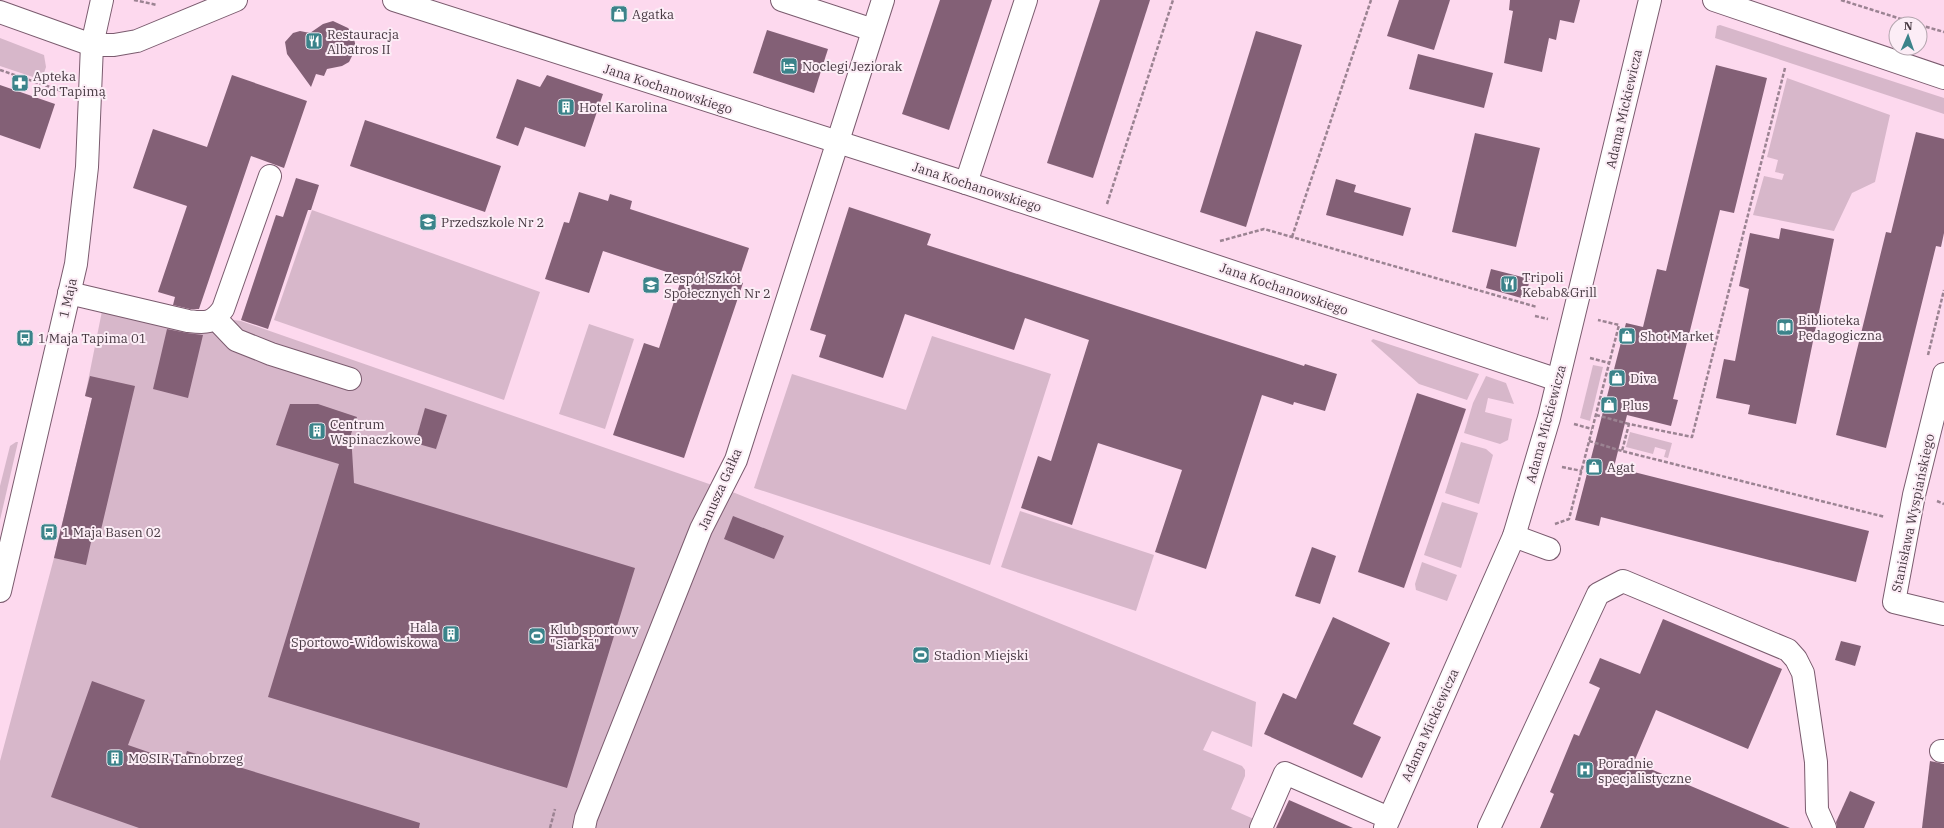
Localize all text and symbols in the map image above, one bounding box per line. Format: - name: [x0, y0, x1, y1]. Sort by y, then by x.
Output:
- shop icon: Agatka: [609, 4, 629, 24]
- place label: Agatka: [632, 6, 674, 23]
- north arrow: [1888, 16, 1928, 56]
- text: N: [1904, 19, 1913, 33]
- place label: Restauracja Albatros II: [327, 26, 399, 58]
- restaurant icon: Restauracja Albatros II: [304, 31, 324, 51]
- street label: Adama Mickiewicza: [1602, 48, 1646, 170]
- hotel icon: Noclegi Jeziorak: [779, 56, 799, 76]
- place label: Noclegi Jeziorak: [802, 58, 903, 75]
- street label: Jana Kochanowskiego: [601, 60, 735, 118]
- place label: Apteka Pod Tapimą: [33, 68, 106, 100]
- pharmacy icon: Apteka Pod Tapimą: [10, 73, 30, 93]
- building icon: Hotel Karolina: [556, 97, 576, 117]
- place label: Hotel Karolina: [579, 99, 668, 116]
- street label: Jana Kochanowskiego: [910, 158, 1044, 216]
- school or university icon: Przedszkole Nr 2: [418, 212, 438, 232]
- place label: Przedszkole Nr 2: [441, 214, 544, 231]
- street label: Jana Kochanowskiego: [1218, 259, 1350, 319]
- place label: Tripoli Kebab&Grill: [1522, 269, 1597, 301]
- place label: Zespół Szkół Społecznych Nr 2: [664, 270, 771, 302]
- restaurant icon: Tripoli Kebab&Grill: [1499, 274, 1519, 294]
- school or university icon: Zespół Szkół Społecznych Nr 2: [641, 275, 661, 295]
- street label: 1 Maja: [55, 276, 81, 320]
- place label: Biblioteka Pedagogiczna: [1798, 312, 1882, 344]
- library icon: Biblioteka Pedagogiczna: [1775, 317, 1795, 337]
- shop icon: Shot Market: [1617, 326, 1637, 346]
- bus stop icon: 1 Maja Tapima 01: [15, 328, 35, 348]
- place label: Shot Market: [1640, 328, 1714, 345]
- place label: 1 Maja Tapima 01: [38, 330, 147, 347]
- street label: Adama Mickiewicza: [1522, 363, 1570, 485]
- shop icon: Diva: [1607, 368, 1627, 388]
- place label: Diva: [1630, 370, 1657, 387]
- shop icon: Plus: [1599, 395, 1619, 415]
- place label: Plus: [1622, 397, 1648, 414]
- place label: Centrum Wspinaczkowe: [330, 416, 421, 448]
- building icon: Centrum Wspinaczkowe: [307, 421, 327, 441]
- street label: Stanisława Wyspiańskiego: [1888, 432, 1938, 594]
- street label: Janusza Gałka: [694, 446, 746, 532]
- shop icon: Agat: [1584, 457, 1604, 477]
- place label: Agat: [1607, 459, 1635, 476]
- bus stop icon: 1 Maja Basen 02: [39, 522, 59, 542]
- place label: 1 Maja Basen 02: [62, 524, 161, 541]
- place label: Hala Sportowo-Widowiskowa: [291, 619, 438, 651]
- place label: Klub sportowy "Siarka": [550, 621, 639, 653]
- building icon: Hala Sportowo-Widowiskowa: [441, 624, 461, 644]
- sports icon: Klub sportowy "Siarka": [527, 626, 547, 646]
- sports icon: Stadion Miejski: [911, 645, 931, 665]
- place label: Stadion Miejski: [934, 647, 1028, 664]
- street label: Adama Mickiewicza: [1397, 666, 1463, 784]
- building icon: MOSIR Tarnobrzeg: [105, 748, 125, 768]
- place label: MOSIR Tarnobrzeg: [128, 750, 243, 767]
- place label: Poradnie specjalistyczne: [1598, 755, 1691, 787]
- hospital icon: Poradnie specjalistyczne: [1575, 760, 1595, 780]

